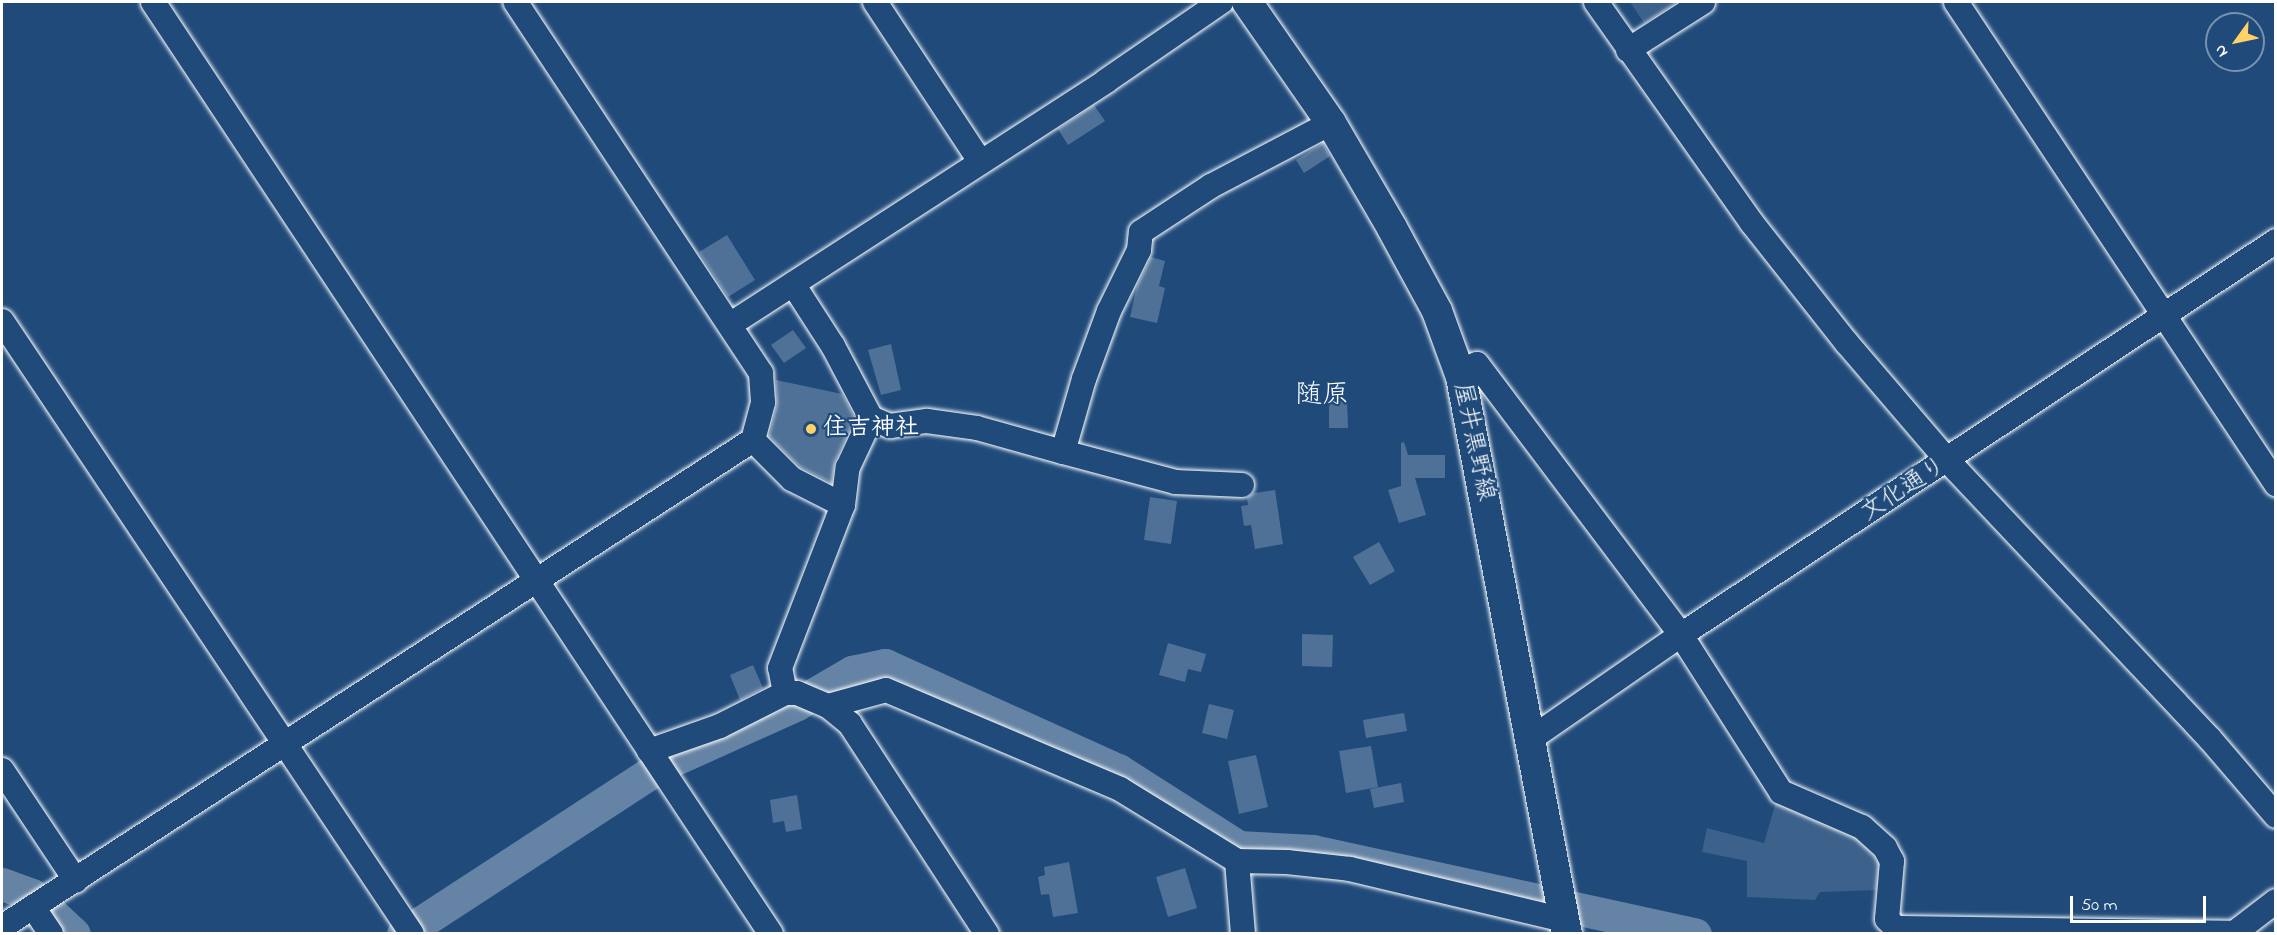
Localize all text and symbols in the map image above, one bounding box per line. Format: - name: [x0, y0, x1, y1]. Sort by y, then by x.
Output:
- north arrow: [2205, 12, 2265, 72]
- text: N: [2209, 40, 2235, 62]
- district label: 随原: [1295, 380, 1349, 412]
- street label: 屋井黒野線: [1446, 380, 1500, 504]
- place label: 住吉神社: [823, 415, 919, 443]
- marker: 住吉神社: [804, 422, 818, 436]
- street label: 文化通り: [1856, 452, 1952, 528]
- scale bar: [2073, 884, 2210, 922]
- text: 50 m: [2081, 893, 2118, 919]

